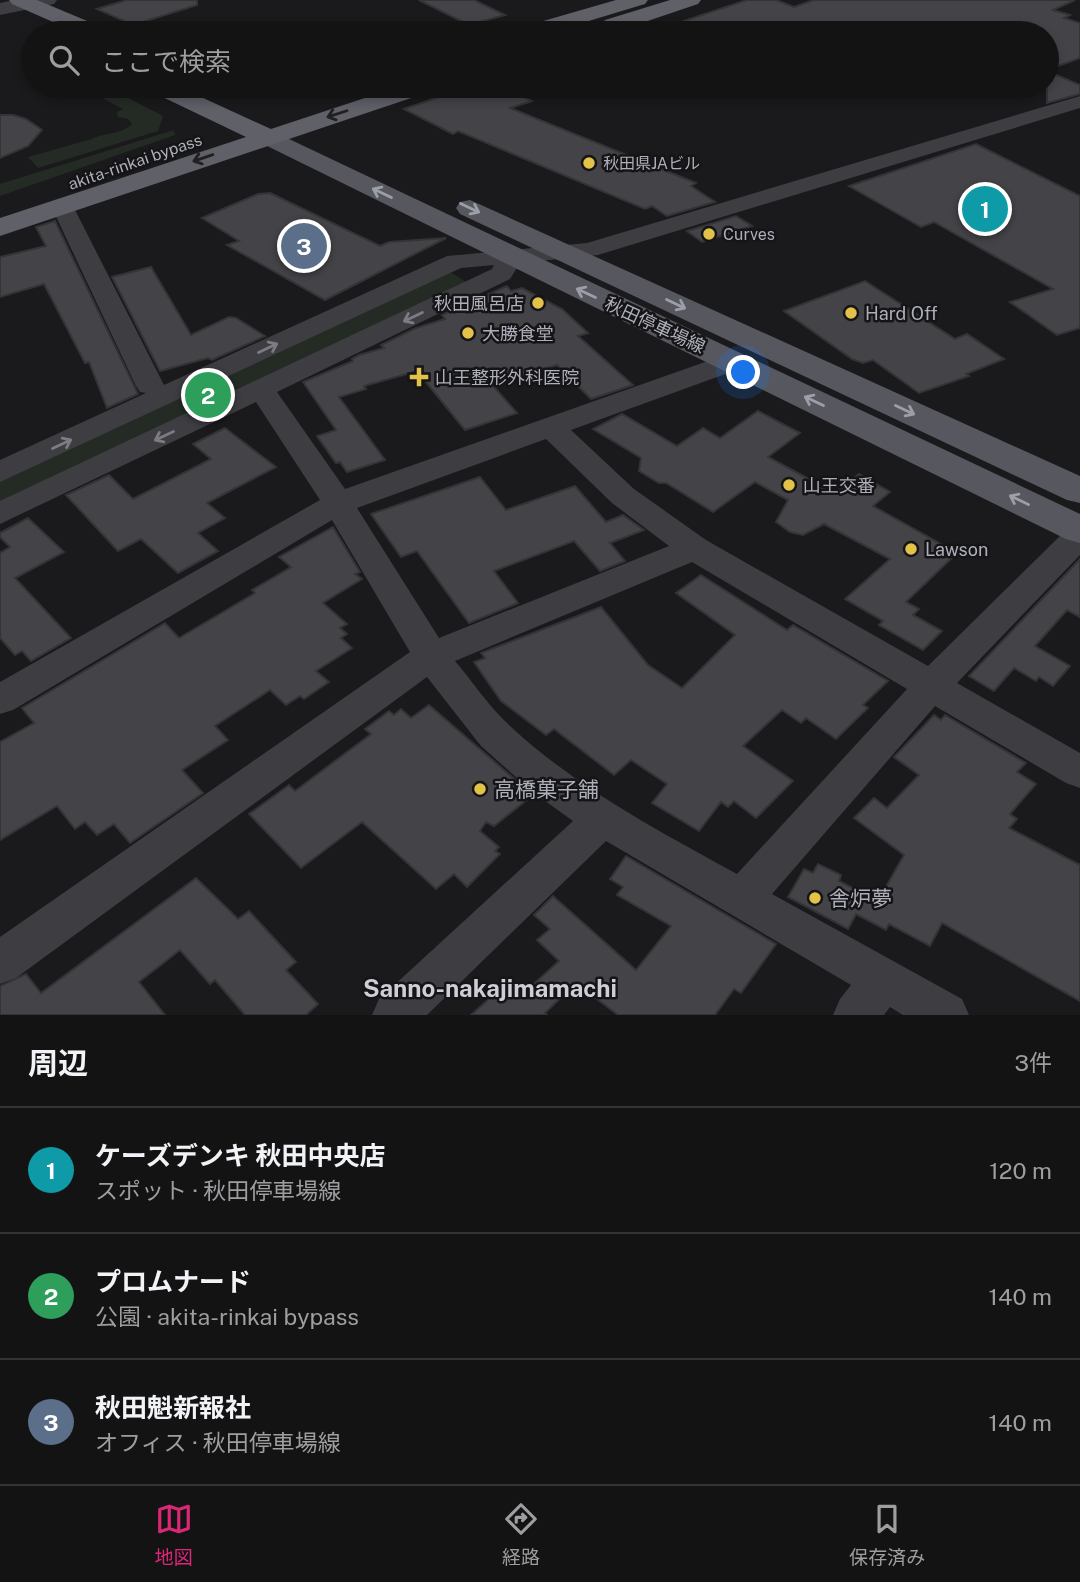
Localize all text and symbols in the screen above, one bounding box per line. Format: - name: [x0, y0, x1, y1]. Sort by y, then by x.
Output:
- search box: [21, 21, 1059, 98]
- icon: search: [45, 41, 83, 79]
- text: ここで検索: [101, 46, 231, 77]
- one-way arrow: [327, 109, 349, 121]
- street label: akita-rinkai bypass: [66, 130, 204, 194]
- one-way arrow: [192, 153, 214, 166]
- place label: 秋田県JAビル: [603, 154, 700, 173]
- marker: 秋田県JAビル: [581, 155, 597, 171]
- pin: 1: [962, 183, 1008, 235]
- one-way arrow: [372, 185, 393, 199]
- one-way arrow: [459, 202, 480, 215]
- pin: 3: [281, 220, 327, 272]
- place label: Curves: [723, 225, 775, 244]
- marker: Curves: [701, 226, 717, 242]
- one-way arrow: [576, 285, 597, 299]
- place label: 秋田風呂店: [434, 293, 524, 314]
- street label: 秋田停車場線: [602, 293, 708, 357]
- marker: 秋田風呂店: [530, 295, 546, 311]
- one-way arrow: [665, 298, 686, 311]
- place label: Hard Off: [865, 303, 938, 324]
- marker: Hard Off: [843, 305, 859, 321]
- one-way arrow: [403, 310, 424, 324]
- place label: 大勝食堂: [482, 323, 554, 344]
- marker: 大勝食堂: [460, 325, 476, 341]
- one-way arrow: [257, 341, 279, 354]
- your location: [726, 355, 760, 389]
- marker: 山王整形外科医院: [409, 367, 429, 387]
- place label: 山王整形外科医院: [435, 367, 579, 388]
- pin: 2: [185, 369, 231, 421]
- one-way arrow: [804, 394, 825, 408]
- one-way arrow: [894, 404, 915, 417]
- one-way arrow: [154, 430, 175, 443]
- one-way arrow: [51, 436, 72, 450]
- place label: 山王交番: [803, 475, 875, 496]
- marker: 山王交番: [781, 477, 797, 493]
- one-way arrow: [1009, 493, 1030, 507]
- place label: Lawson: [925, 539, 988, 560]
- marker: Lawson: [903, 541, 919, 557]
- place label: 高橋菓子舗: [494, 777, 599, 802]
- marker: 高橋菓子舗: [472, 781, 488, 797]
- place label: 舎炉夢: [829, 886, 892, 911]
- marker: 舎炉夢: [807, 890, 823, 906]
- district label: Sanno-nakajimamachi: [363, 974, 617, 1002]
- text: 周辺: [28, 1045, 88, 1081]
- text: 3件: [1015, 1049, 1052, 1076]
- text: ケーズデンキ 秋田中央店: [95, 1140, 386, 1171]
- text: 1: [46, 1157, 56, 1184]
- text: 120 m: [989, 1157, 1052, 1184]
- text: スポット · 秋田停車場線: [95, 1177, 341, 1204]
- text: プロムナード: [95, 1266, 251, 1297]
- text: 2: [44, 1283, 58, 1310]
- text: 140 m: [989, 1283, 1052, 1310]
- text: 公園 · akita-rinkai bypass: [95, 1303, 359, 1330]
- text: 秋田魁新報社: [95, 1392, 251, 1423]
- text: 3: [43, 1409, 59, 1436]
- text: 140 m: [989, 1409, 1052, 1436]
- text: オフィス · 秋田停車場線: [95, 1429, 341, 1456]
- tab: 地図: [155, 1500, 193, 1569]
- tab: 経路: [502, 1500, 540, 1569]
- tab: 保存済み: [849, 1500, 925, 1569]

